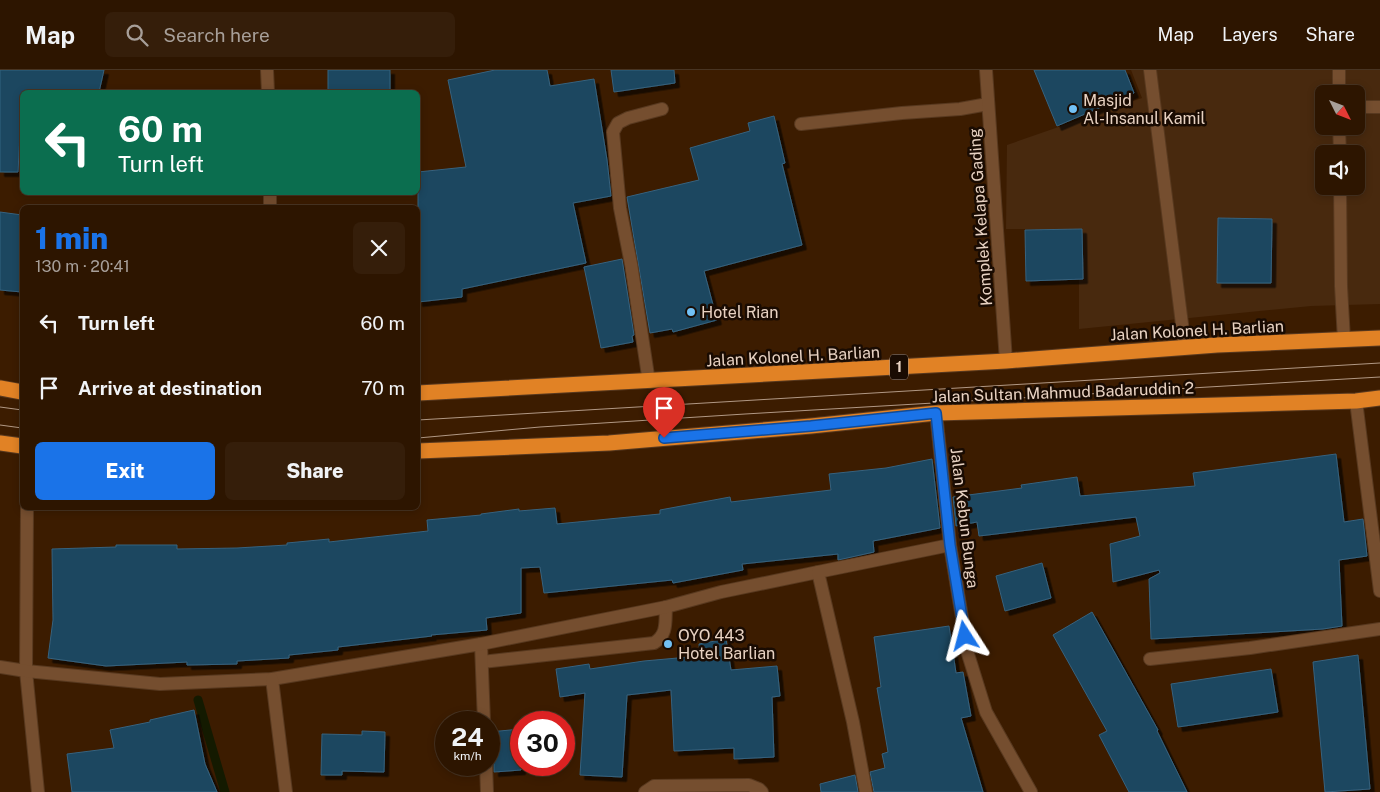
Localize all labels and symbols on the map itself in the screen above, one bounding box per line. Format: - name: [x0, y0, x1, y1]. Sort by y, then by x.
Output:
- north arrow: [1315, 85, 1365, 135]
- place label: Masjid Al-Insanul Kamil: [1083, 91, 1205, 128]
- marker: Masjid Al-Insanul Kamil: [1067, 103, 1079, 115]
- street label: Komplek Kelapa Gading: [965, 127, 996, 306]
- place label: Hotel Rian: [701, 303, 778, 322]
- marker: Hotel Rian: [685, 306, 697, 318]
- street label: Jalan Kolonel H. Barlian: [1110, 316, 1284, 345]
- street label: Jalan Kolonel H. Barlian: [706, 342, 880, 371]
- road number: 1: [890, 354, 908, 380]
- street label: Jalan Sultan Mahmud Badaruddin 2: [932, 378, 1195, 407]
- pin: [643, 387, 685, 438]
- street label: Jalan Kebun Bunga: [946, 447, 983, 589]
- position arrow: [938, 609, 990, 661]
- place label: OYO 443 Hotel Barlian: [678, 626, 775, 663]
- marker: OYO 443 Hotel Barlian: [662, 638, 674, 650]
- speed limit sign: 30: [510, 711, 575, 776]

